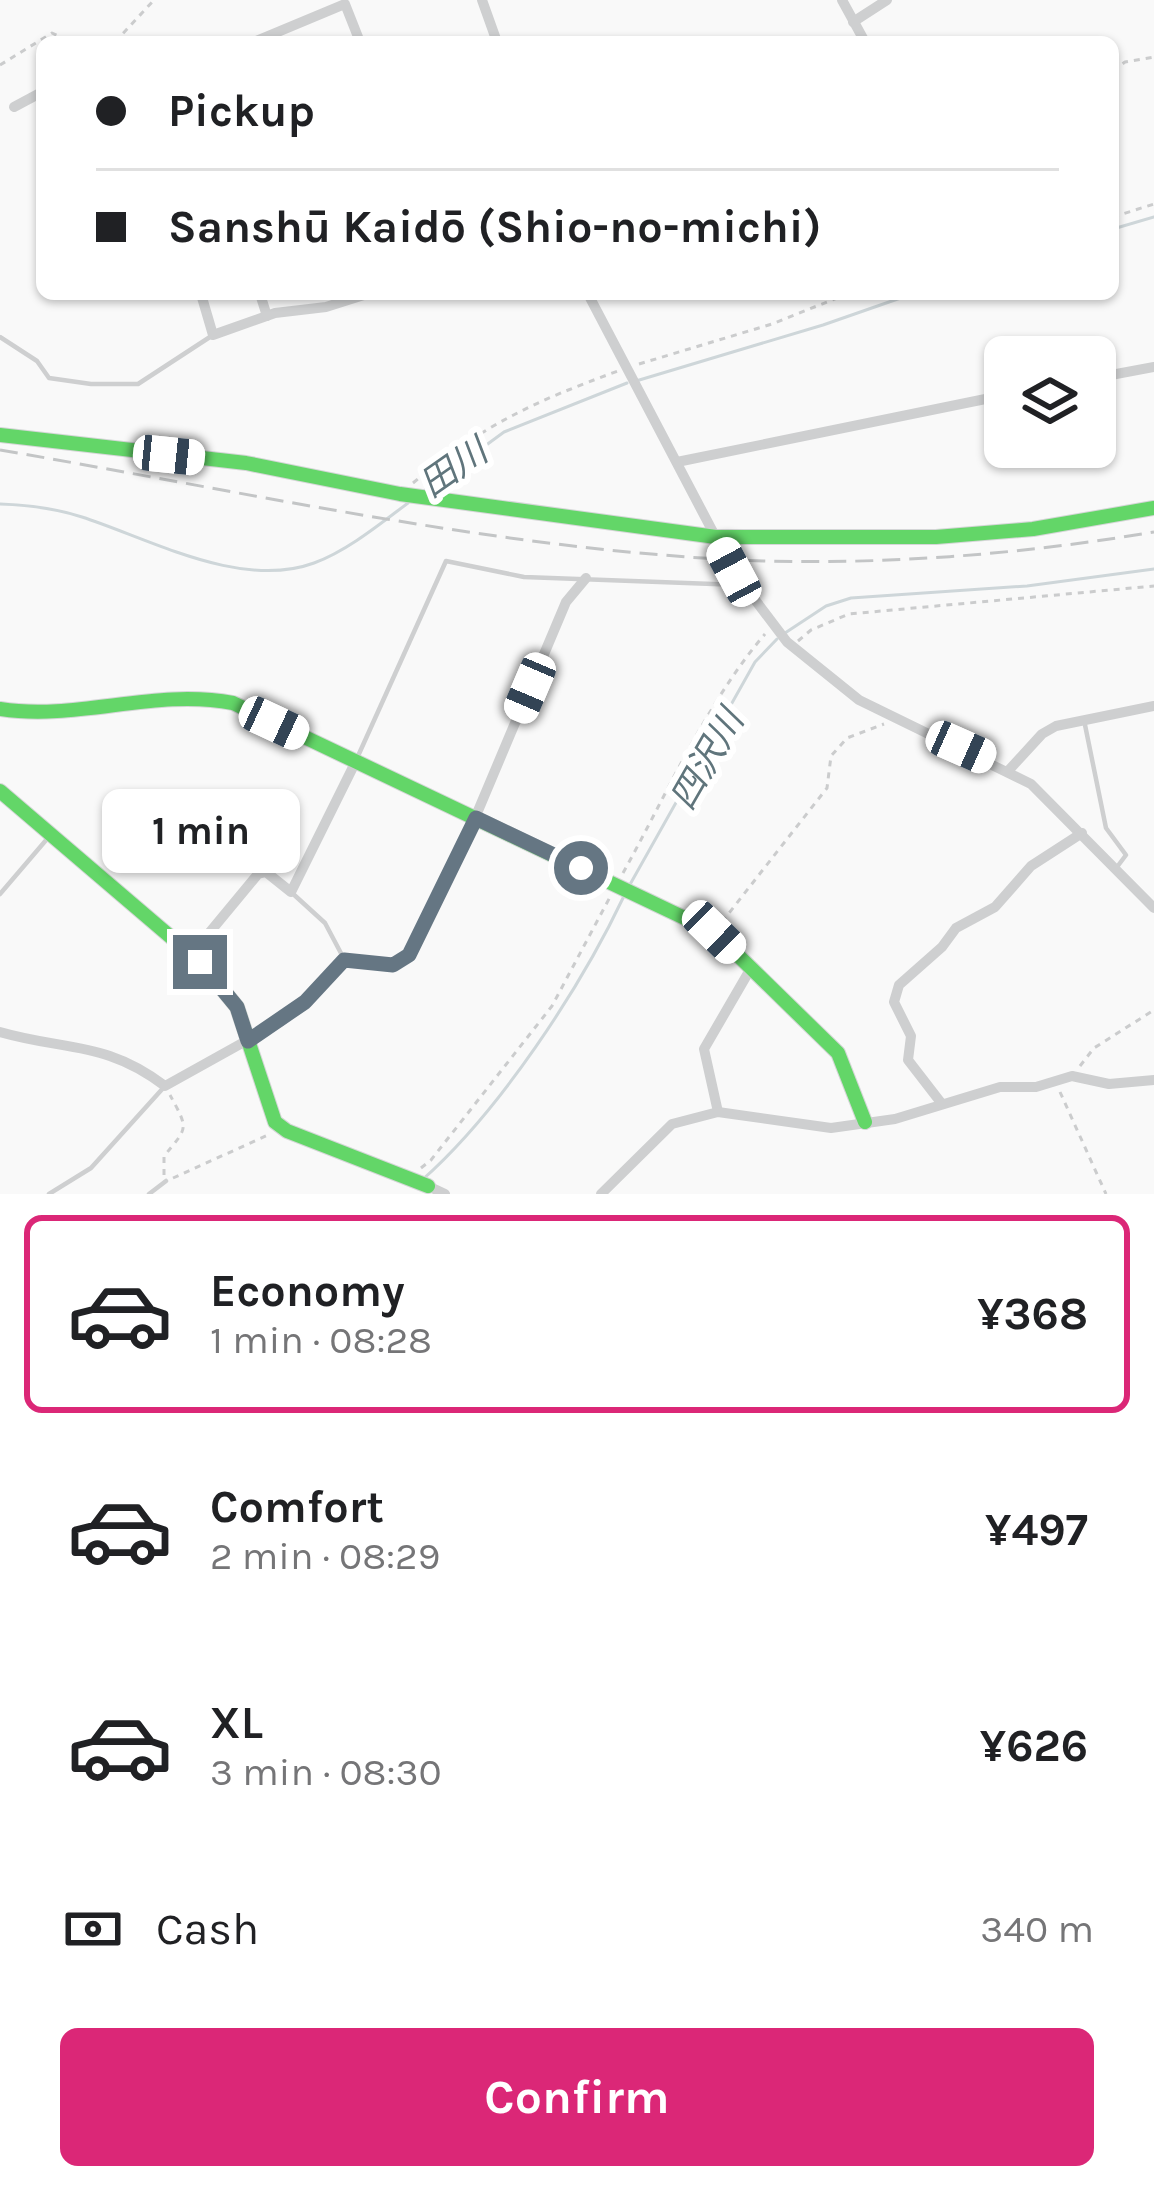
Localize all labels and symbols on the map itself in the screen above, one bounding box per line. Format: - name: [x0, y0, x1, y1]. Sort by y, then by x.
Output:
- water label: 田川: [412, 428, 498, 506]
- car: [131, 433, 207, 477]
- car: [701, 532, 767, 612]
- car: [499, 648, 561, 728]
- car: [234, 691, 314, 755]
- water label: 四沢川: [662, 699, 754, 817]
- car: [921, 716, 1001, 778]
- callout: 1 min: [101, 788, 299, 872]
- route start: [554, 841, 608, 895]
- car: [676, 894, 752, 970]
- route end: [173, 935, 227, 989]

